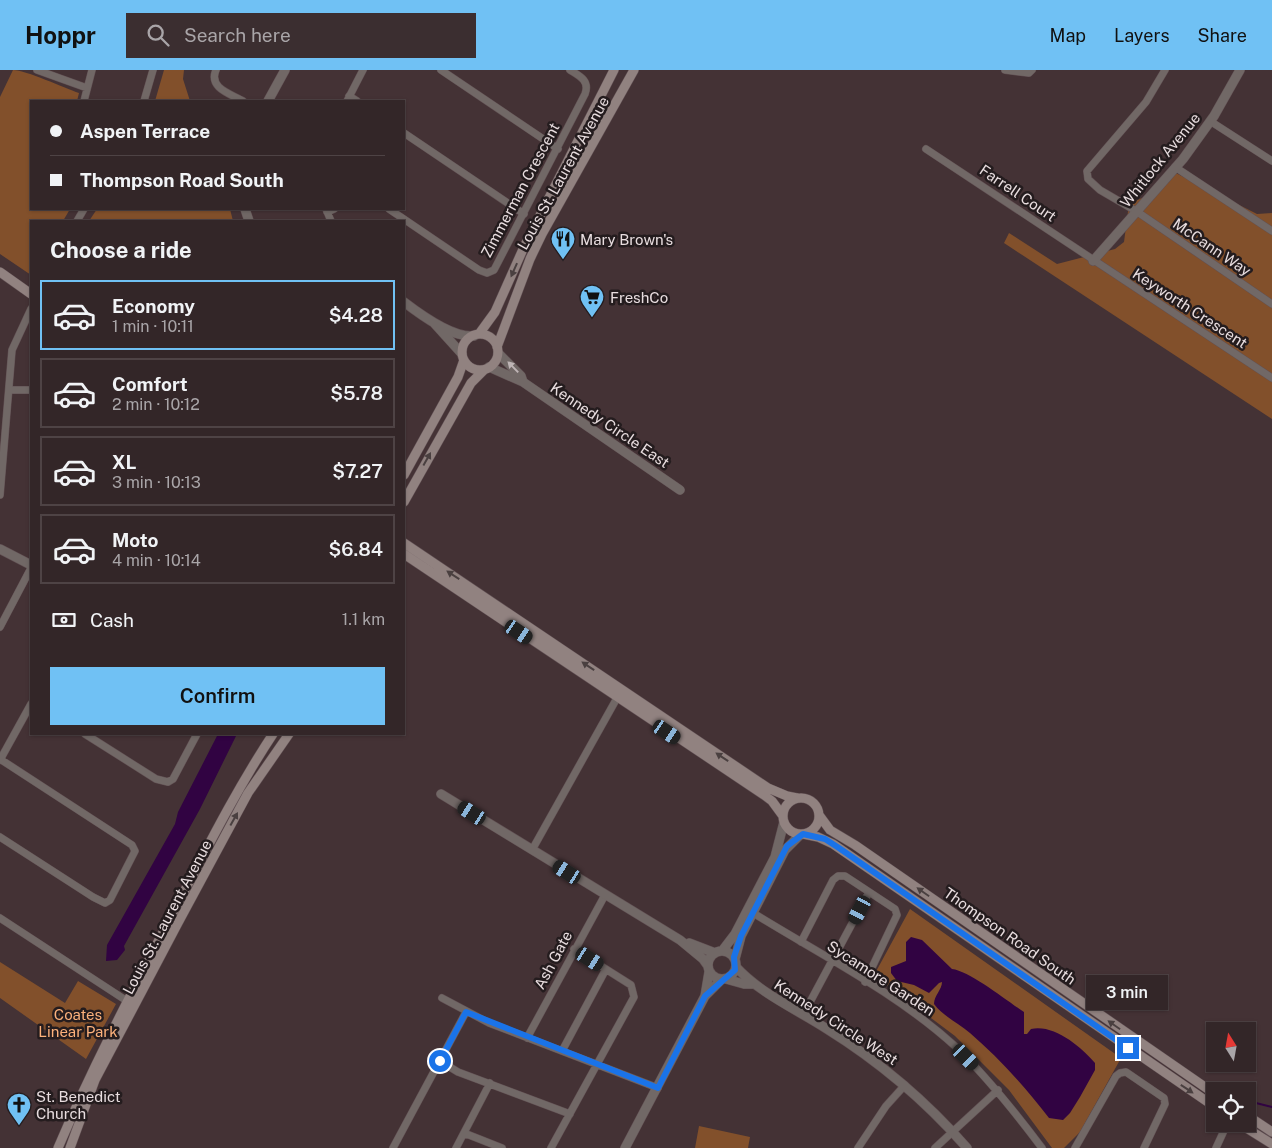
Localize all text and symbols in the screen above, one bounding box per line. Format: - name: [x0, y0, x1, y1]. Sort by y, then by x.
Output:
- search box: [126, 13, 476, 58]
- text: Hoppr: [25, 21, 96, 49]
- icon: search: [144, 21, 172, 49]
- text: Search here: [184, 24, 291, 46]
- text: Map: [1050, 25, 1086, 46]
- text: Layers: [1114, 25, 1170, 46]
- text: Share: [1198, 25, 1247, 46]
- street label: Louis St. Laurent Avenue: [514, 94, 612, 252]
- street label: Whitlock Avenue: [1117, 109, 1203, 211]
- text: Aspen Terrace: [80, 120, 210, 142]
- street label: Zimmerman Crescent: [477, 120, 563, 260]
- street label: Farrell Court: [976, 161, 1060, 225]
- text: Thompson Road South: [80, 169, 284, 191]
- street label: McCann Way: [1170, 215, 1254, 279]
- restaurant icon: Mary Brown's: [550, 226, 576, 260]
- place label: Mary Brown's: [580, 231, 673, 248]
- text: Choose a ride: [50, 237, 192, 263]
- one-way arrow: [509, 263, 517, 277]
- street label: Keyworth Crescent: [1130, 265, 1251, 351]
- supermarket icon: FreshCo: [579, 284, 605, 318]
- place label: FreshCo: [610, 289, 668, 306]
- icon: car: [52, 293, 97, 338]
- text: Economy: [112, 295, 195, 317]
- text: $4.28: [329, 304, 383, 326]
- text: 1 min · 10:11: [112, 317, 194, 336]
- one-way arrow: [507, 361, 519, 373]
- icon: car: [52, 371, 97, 416]
- text: Comfort: [112, 373, 188, 395]
- street label: Kennedy Circle East: [547, 379, 673, 471]
- text: $5.78: [330, 382, 383, 404]
- text: 2 min · 10:12: [112, 395, 200, 414]
- icon: car: [52, 449, 97, 494]
- text: XL: [112, 451, 137, 473]
- one-way arrow: [422, 452, 431, 465]
- text: $7.27: [332, 460, 383, 482]
- text: 3 min · 10:13: [112, 473, 201, 492]
- icon: car: [52, 527, 97, 572]
- text: Moto: [112, 529, 158, 551]
- text: $6.84: [329, 538, 383, 560]
- text: 4 min · 10:14: [112, 551, 201, 570]
- one-way arrow: [446, 570, 459, 580]
- icon: cash: [50, 606, 78, 634]
- text: Cash: [90, 609, 134, 631]
- text: 1.1 km: [342, 610, 385, 629]
- car: [502, 617, 535, 647]
- one-way arrow: [581, 661, 594, 670]
- button: Confirm: [50, 667, 385, 725]
- car: [650, 717, 683, 747]
- one-way arrow: [715, 752, 729, 762]
- car: [455, 799, 488, 827]
- one-way arrow: [230, 811, 238, 826]
- street label: Louis St. Laurent Avenue: [119, 837, 215, 997]
- car: [550, 858, 583, 886]
- street label: Thompson Road South: [941, 884, 1079, 988]
- one-way arrow: [916, 887, 930, 897]
- car: [846, 893, 873, 927]
- street label: Ash Gate: [531, 928, 575, 992]
- street label: Sycamore Garden: [824, 937, 938, 1019]
- car: [573, 945, 606, 973]
- street label: Kennedy Circle West: [771, 976, 901, 1068]
- callout: 3 min: [1087, 976, 1169, 1010]
- text: 3 min: [1106, 983, 1148, 1002]
- park label: Coates Linear Park: [38, 1006, 118, 1040]
- one-way arrow: [1107, 1020, 1121, 1030]
- north arrow: [1206, 1022, 1256, 1072]
- map controls: [1206, 1022, 1256, 1132]
- route end: [1117, 1037, 1139, 1059]
- car: [950, 1041, 981, 1073]
- route start: [429, 1050, 451, 1072]
- button: locate: [1206, 1082, 1256, 1132]
- one-way arrow: [1181, 1084, 1194, 1094]
- place label: St. Benedict Church: [36, 1088, 121, 1122]
- church icon: St. Benedict Church: [6, 1092, 32, 1126]

